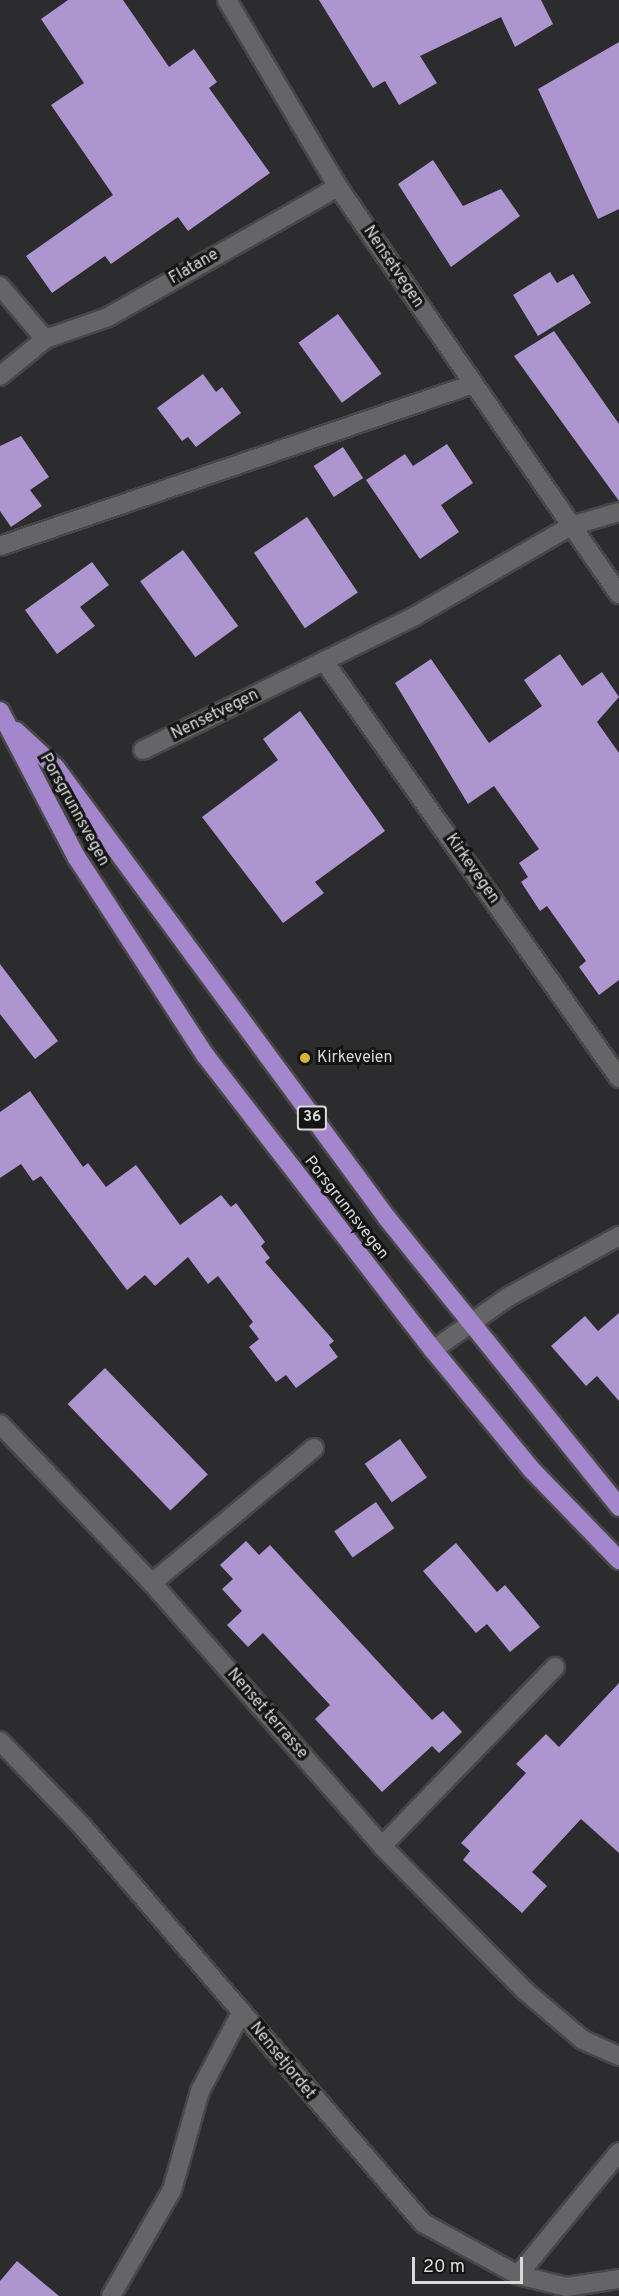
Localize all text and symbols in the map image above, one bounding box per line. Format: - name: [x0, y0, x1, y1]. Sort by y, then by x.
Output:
- street label: Nensetvegen: [359, 223, 427, 311]
- street label: Flatane: [166, 245, 222, 289]
- street label: Nensetvegen: [168, 686, 262, 744]
- street label: Porsgrunnsvegen: [35, 750, 113, 870]
- street label: Kirkevegen: [441, 830, 503, 908]
- place label: Kirkeveien: [317, 1048, 393, 1068]
- marker: Kirkeveien: [298, 1051, 312, 1065]
- road number: 36: [296, 1106, 328, 1130]
- street label: Porsgrunnsvegen: [300, 1153, 392, 1263]
- street label: Nenset terrasse: [223, 1665, 311, 1763]
- street label: Nensetjordet: [245, 2019, 319, 2103]
- scale bar: [415, 2245, 526, 2283]
- text: 20 m: [423, 2256, 465, 2279]

